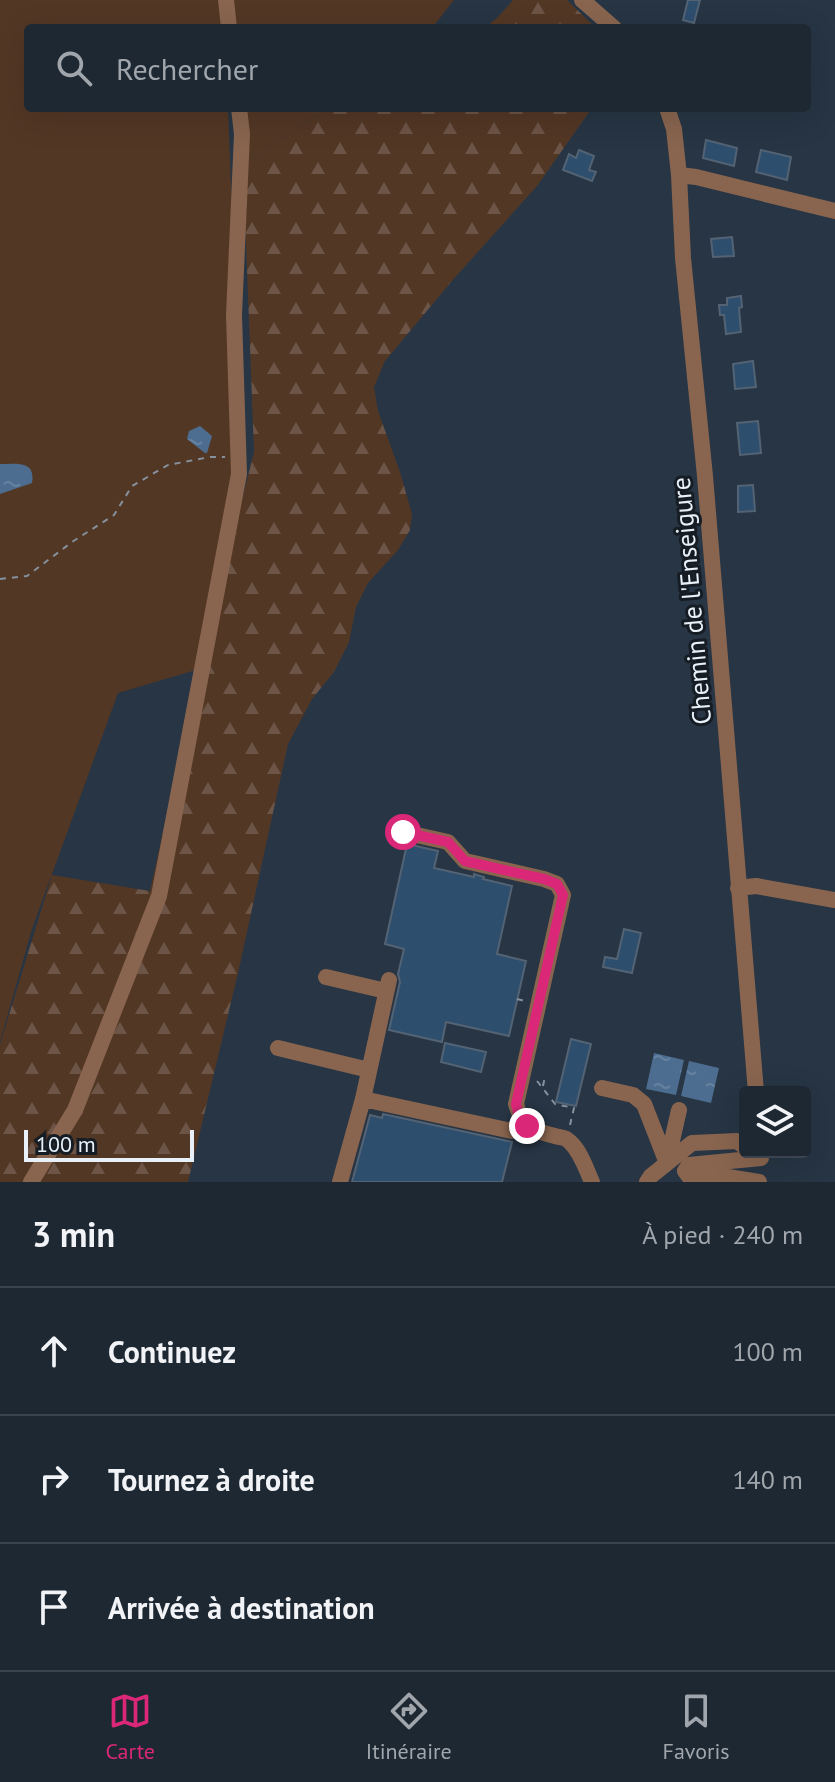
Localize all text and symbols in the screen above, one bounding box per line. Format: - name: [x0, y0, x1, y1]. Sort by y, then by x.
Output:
- search box: [24, 24, 811, 112]
- icon: search: [52, 46, 96, 90]
- text: Rechercher: [116, 49, 258, 88]
- street label: Chemin de l'Enseigure: [664, 476, 718, 726]
- route start: [385, 814, 421, 850]
- map controls: [739, 1086, 811, 1158]
- button: layers: [739, 1086, 811, 1158]
- route end: [509, 1108, 545, 1144]
- scale bar: [24, 1126, 194, 1162]
- text: 100 m: [36, 1130, 96, 1158]
- text: 3 min: [32, 1212, 115, 1256]
- text: À pied · 240 m: [642, 1218, 803, 1251]
- icon: ahead: [32, 1329, 76, 1373]
- text: Continuez: [108, 1332, 236, 1371]
- text: 100 m: [732, 1335, 803, 1368]
- icon: right: [32, 1457, 76, 1501]
- text: Tournez à droite: [108, 1460, 315, 1499]
- text: 140 m: [732, 1463, 803, 1496]
- icon: arrive: [32, 1585, 76, 1629]
- text: Arrivée à destination: [108, 1588, 375, 1627]
- tab: Carte: [105, 1689, 155, 1765]
- tab: Itinéraire: [366, 1689, 452, 1765]
- tab: Favoris: [663, 1689, 730, 1765]

